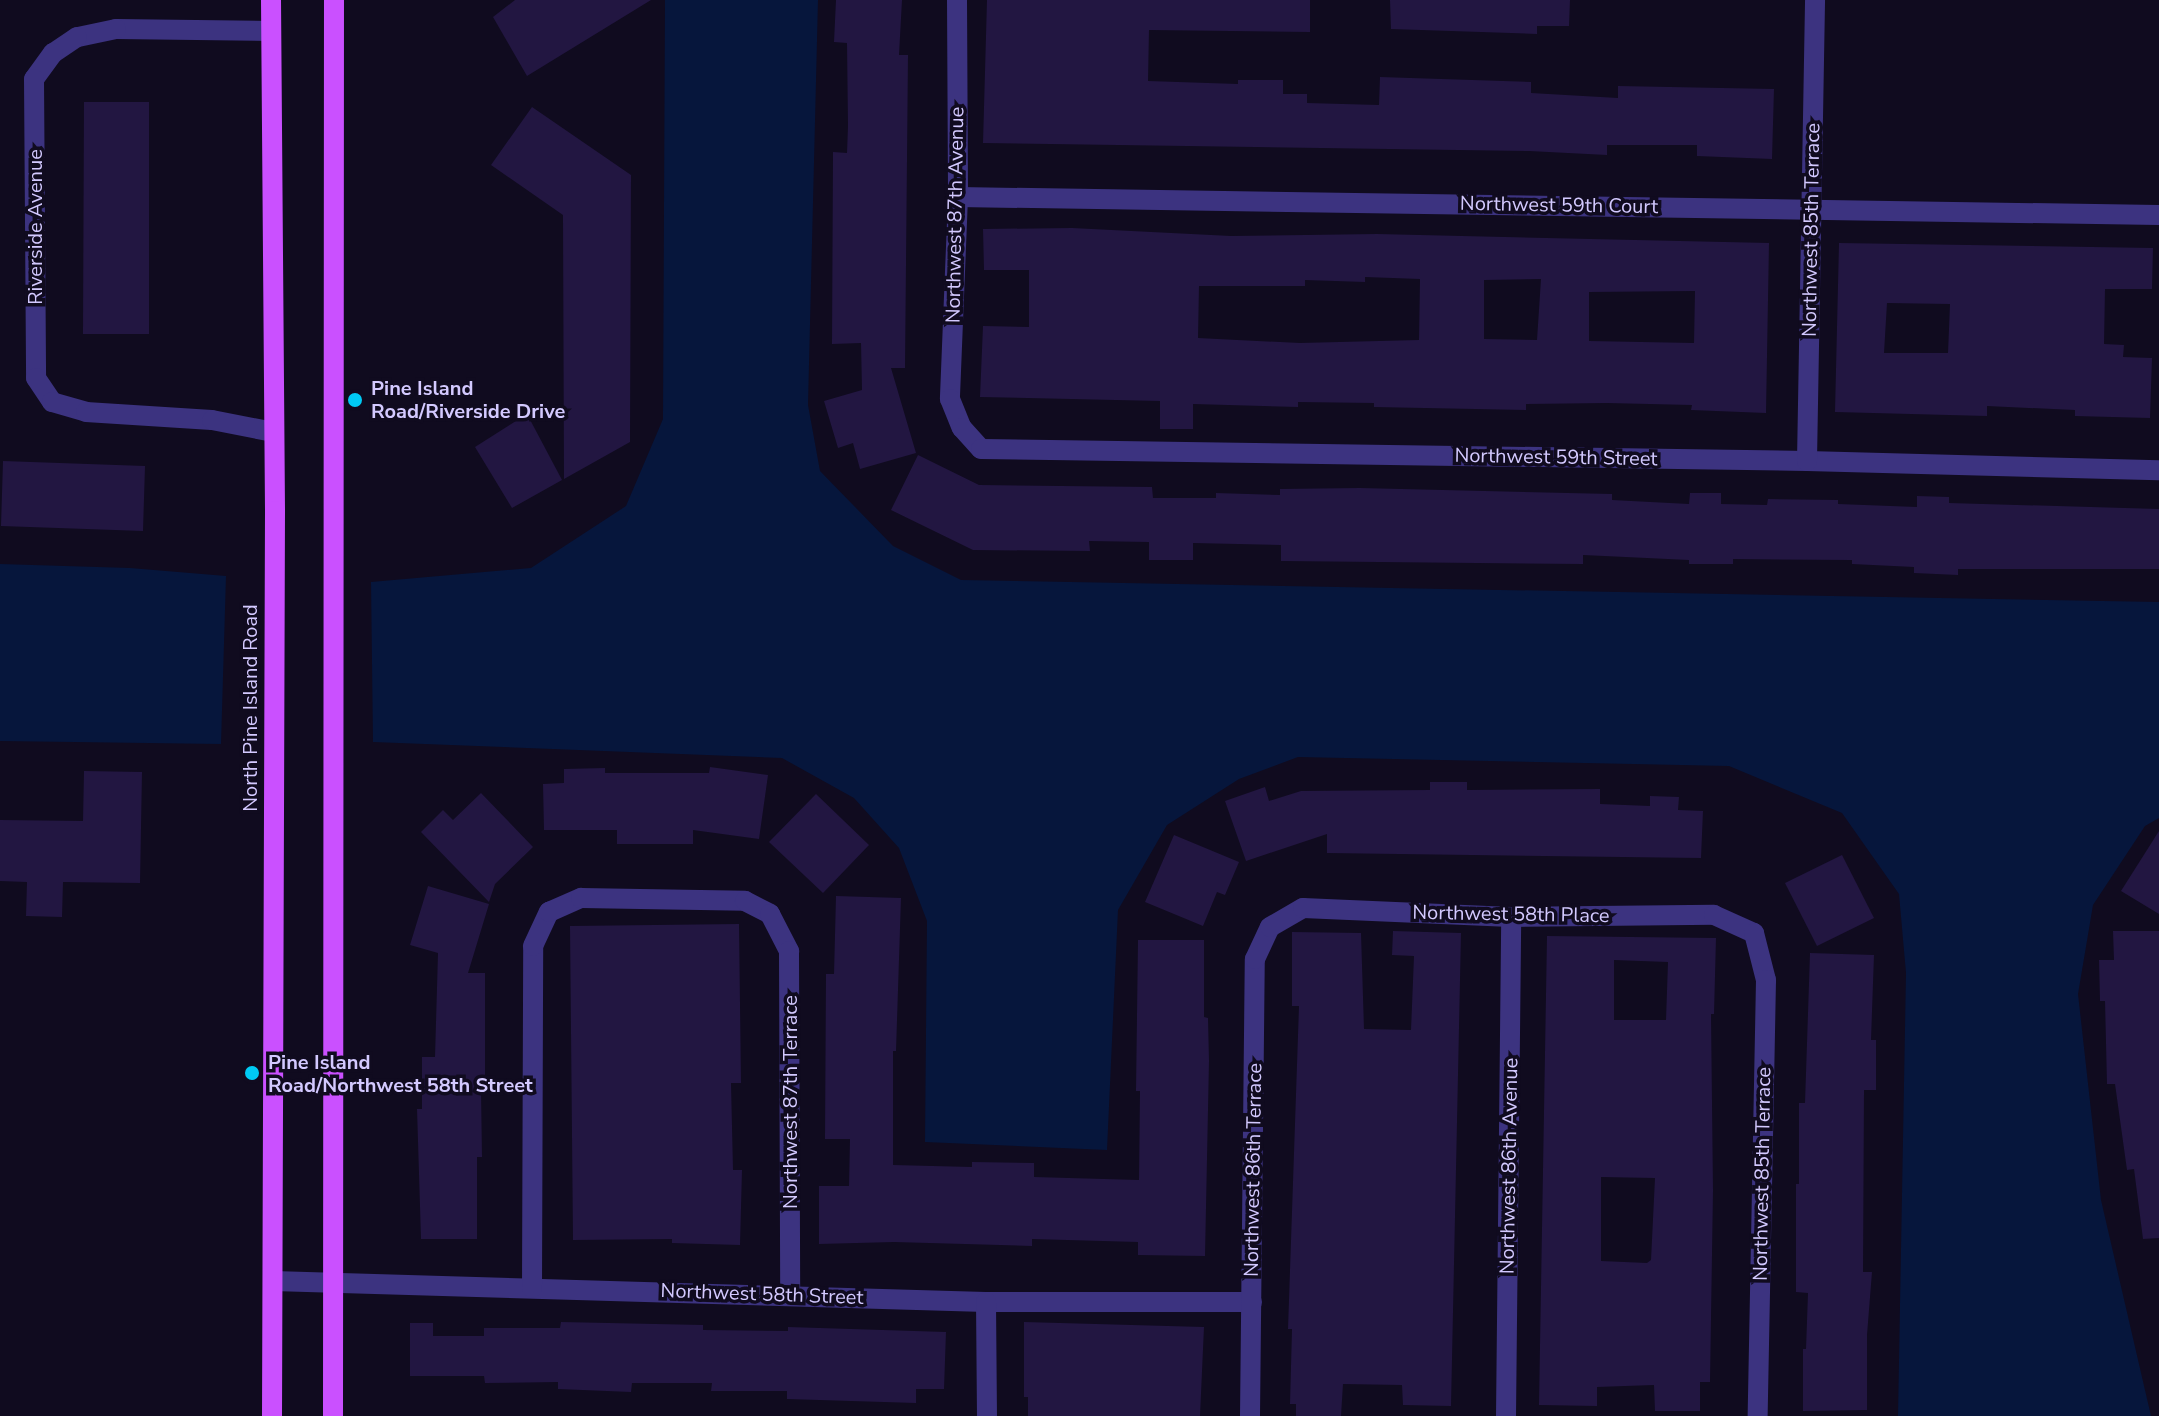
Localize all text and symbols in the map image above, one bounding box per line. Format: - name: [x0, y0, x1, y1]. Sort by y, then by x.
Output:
- street label: Northwest 87th Avenue: [941, 107, 969, 323]
- street label: Northwest 85th Terrace: [1797, 123, 1825, 337]
- street label: Riverside Avenue: [23, 149, 47, 305]
- street label: Northwest 59th Court: [1460, 191, 1658, 219]
- place label: Pine Island Road/Riverside Drive: [371, 376, 565, 423]
- marker: Pine Island Road/Riverside Drive: [346, 391, 364, 409]
- street label: Northwest 59th Street: [1454, 443, 1658, 471]
- street label: North Pine Island Road: [238, 604, 262, 812]
- street label: Northwest 58th Place: [1412, 900, 1610, 928]
- street label: Northwest 87th Terrace: [778, 995, 802, 1209]
- place label: Pine Island Road/Northwest 58th Street: [268, 1050, 533, 1097]
- street label: Northwest 86th Avenue: [1495, 1058, 1523, 1274]
- street label: Northwest 86th Terrace: [1239, 1063, 1267, 1277]
- marker: Pine Island Road/Northwest 58th Street: [243, 1064, 261, 1082]
- street label: Northwest 85th Terrace: [1748, 1067, 1776, 1281]
- street label: Northwest 58th Street: [660, 1278, 864, 1310]

